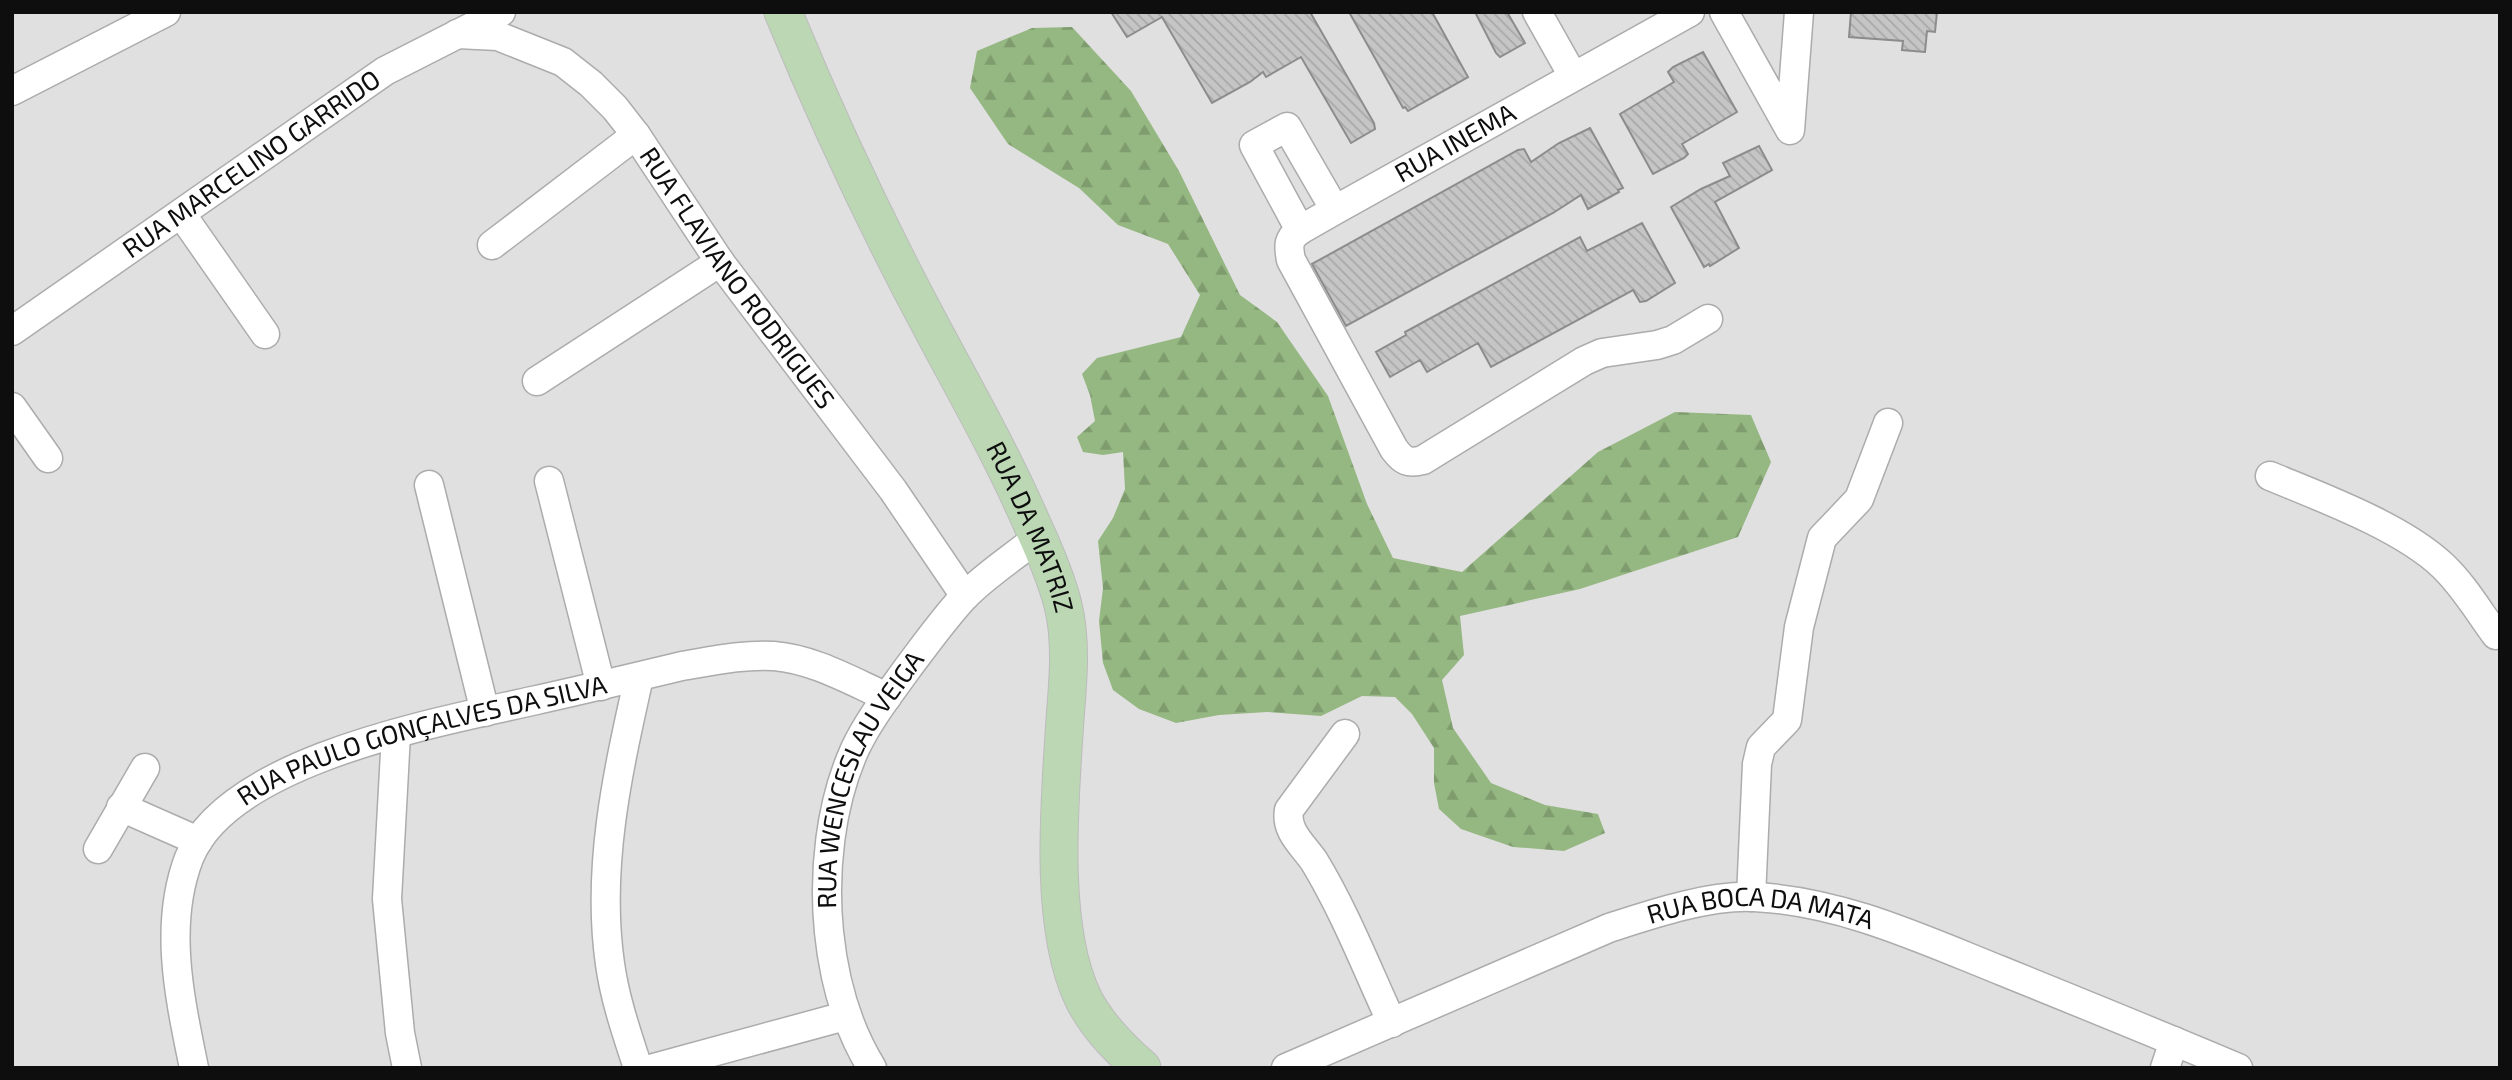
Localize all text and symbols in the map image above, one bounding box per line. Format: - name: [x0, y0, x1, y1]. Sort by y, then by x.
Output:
- street label: RUA MARCELINO GARRIDO: [116, 62, 385, 263]
- street label: RUA INEMA: [1389, 96, 1520, 188]
- street label: RUA FLAVIANO RODRIGUES: [634, 141, 842, 414]
- street label: RUA DA MATRIZ: [981, 436, 1081, 615]
- street label: RUA WENCESLAU VEIGA: [810, 644, 929, 909]
- street label: RUA PAULO GONÇALVES DA SILVA: [230, 668, 609, 811]
- street label: RUA BOCA DA MATA: [1643, 880, 1878, 934]

